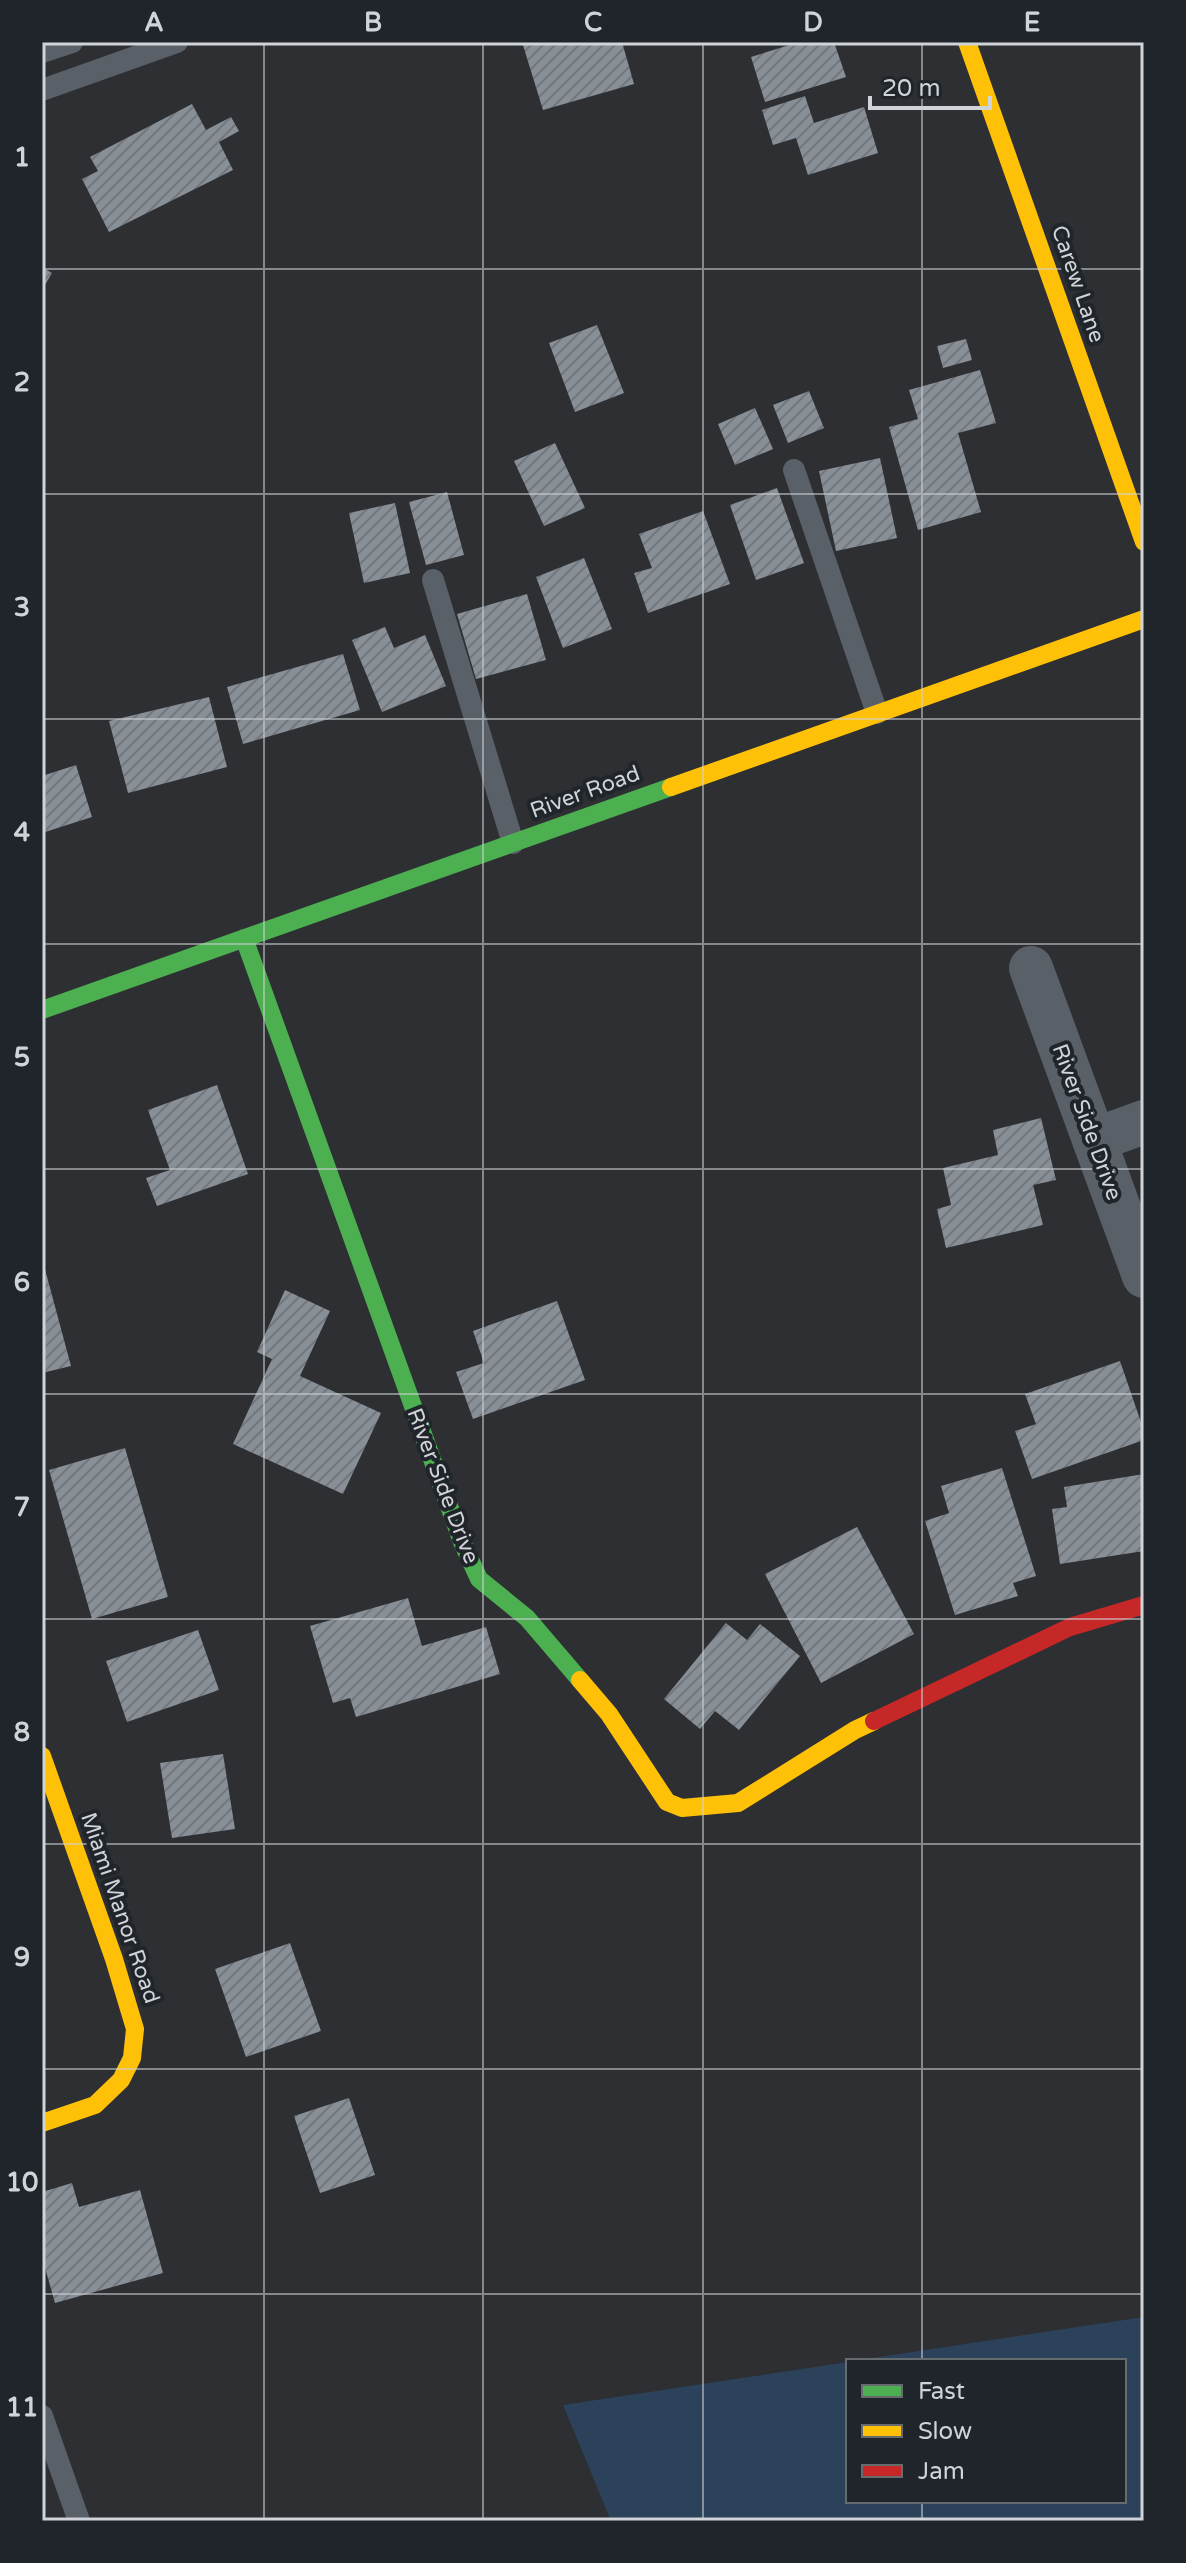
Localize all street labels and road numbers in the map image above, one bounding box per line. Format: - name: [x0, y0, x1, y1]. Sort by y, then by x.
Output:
- street label: Carew Lane: [1046, 222, 1110, 346]
- street label: River Road: [527, 760, 643, 824]
- street label: River Side Drive: [1047, 1040, 1127, 1204]
- street label: River Side Drive: [401, 1405, 485, 1567]
- street label: Miami Manor Road: [75, 1809, 165, 2007]

